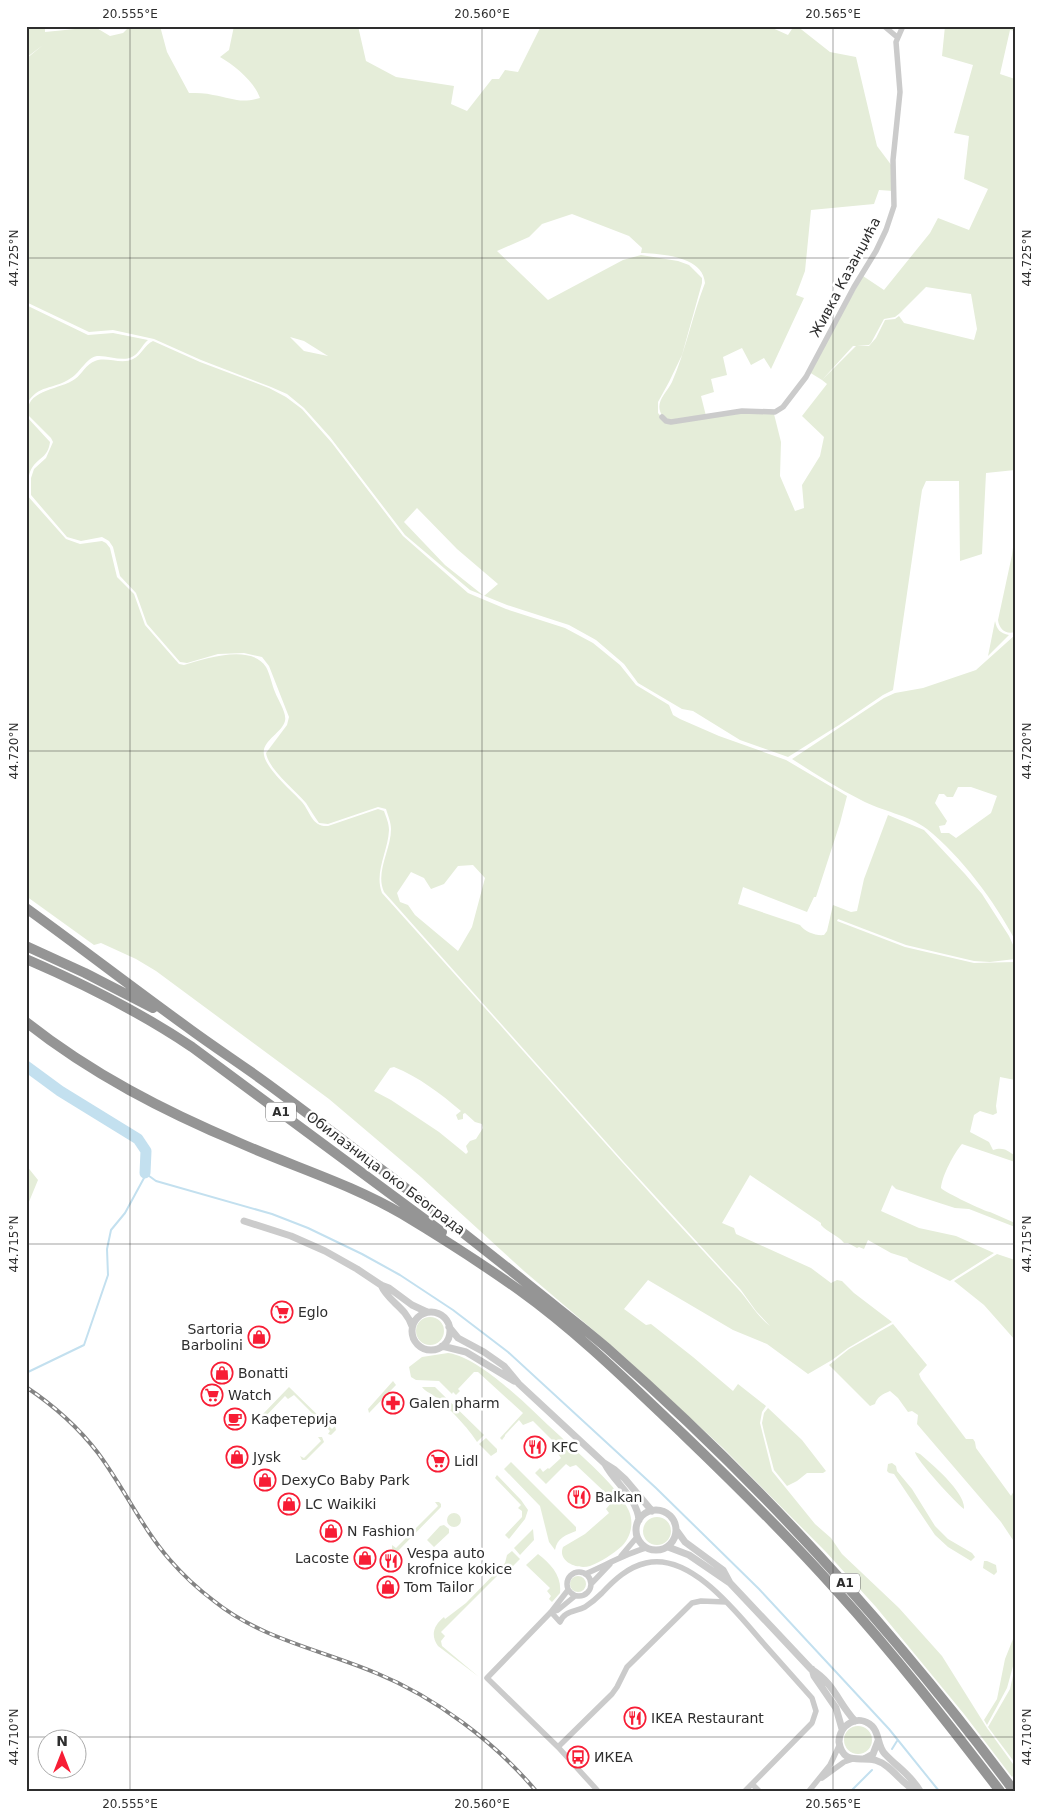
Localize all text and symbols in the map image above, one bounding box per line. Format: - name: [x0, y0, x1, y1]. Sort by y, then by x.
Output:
- text: 20.555°E: [102, 7, 158, 21]
- text: 20.560°E: [454, 7, 510, 21]
- text: 20.565°E: [805, 7, 861, 21]
- street label: Живка Казанџића: [807, 214, 883, 340]
- text: 44.725°N: [7, 230, 21, 286]
- text: 44.725°N: [1020, 230, 1034, 286]
- text: 44.720°N: [7, 723, 21, 779]
- text: 44.720°N: [1020, 723, 1034, 779]
- road number: A1: [266, 1102, 296, 1122]
- street label: Обилазница око Београда: [304, 1108, 468, 1238]
- text: 44.715°N: [7, 1216, 21, 1272]
- text: 44.715°N: [1020, 1216, 1034, 1272]
- supermarket icon: Eglo: [270, 1300, 294, 1324]
- place label: Eglo: [298, 1304, 328, 1320]
- place label: Sartoria Barbolini: [181, 1321, 243, 1353]
- shop icon: Sartoria Barbolini: [247, 1325, 271, 1349]
- shop icon: Bonatti: [210, 1361, 234, 1385]
- place label: Bonatti: [238, 1365, 289, 1381]
- supermarket icon: Watch: [200, 1383, 224, 1407]
- place label: Watch: [228, 1387, 272, 1403]
- pharmacy icon: Galen pharm: [381, 1391, 405, 1415]
- place label: Galen pharm: [409, 1395, 500, 1411]
- cafe icon: Кафетерија: [223, 1407, 247, 1431]
- place label: Кафетерија: [251, 1411, 337, 1427]
- restaurant icon: KFC: [523, 1435, 547, 1459]
- place label: KFC: [551, 1439, 578, 1455]
- shop icon: Jysk: [225, 1445, 249, 1469]
- place label: Jysk: [252, 1449, 282, 1465]
- supermarket icon: Lidl: [426, 1449, 450, 1473]
- place label: Lidl: [454, 1453, 478, 1469]
- shop icon: DexyCo Baby Park: [253, 1468, 277, 1492]
- place label: DexyCo Baby Park: [281, 1472, 410, 1488]
- restaurant icon: Balkan: [567, 1485, 591, 1509]
- place label: Balkan: [595, 1489, 642, 1505]
- shop icon: LC Waikiki: [277, 1492, 301, 1516]
- place label: LC Waikiki: [305, 1496, 376, 1512]
- shop icon: N Fashion: [319, 1519, 343, 1543]
- place label: N Fashion: [347, 1523, 415, 1539]
- place label: Vespa auto krofnice kokice: [407, 1545, 512, 1577]
- shop icon: Lacoste: [353, 1546, 377, 1570]
- restaurant icon: Vespa auto krofnice kokice: [379, 1549, 403, 1573]
- place label: Lacoste: [295, 1550, 349, 1566]
- road number: A1: [830, 1574, 860, 1592]
- shop icon: Tom Tailor: [376, 1575, 400, 1599]
- place label: Tom Tailor: [403, 1579, 474, 1595]
- restaurant icon: IKEA Restaurant: [623, 1706, 647, 1730]
- text: 44.710°N: [7, 1709, 21, 1765]
- text: 44.710°N: [1020, 1709, 1034, 1765]
- place label: IKEA Restaurant: [651, 1710, 764, 1726]
- north arrow: [38, 1730, 88, 1780]
- text: N: [56, 1733, 68, 1749]
- bus stop icon: ИКЕА: [566, 1745, 590, 1769]
- place label: ИКЕА: [594, 1749, 633, 1765]
- text: 20.555°E: [102, 1797, 158, 1811]
- text: 20.560°E: [454, 1797, 510, 1811]
- text: 20.565°E: [805, 1797, 861, 1811]

